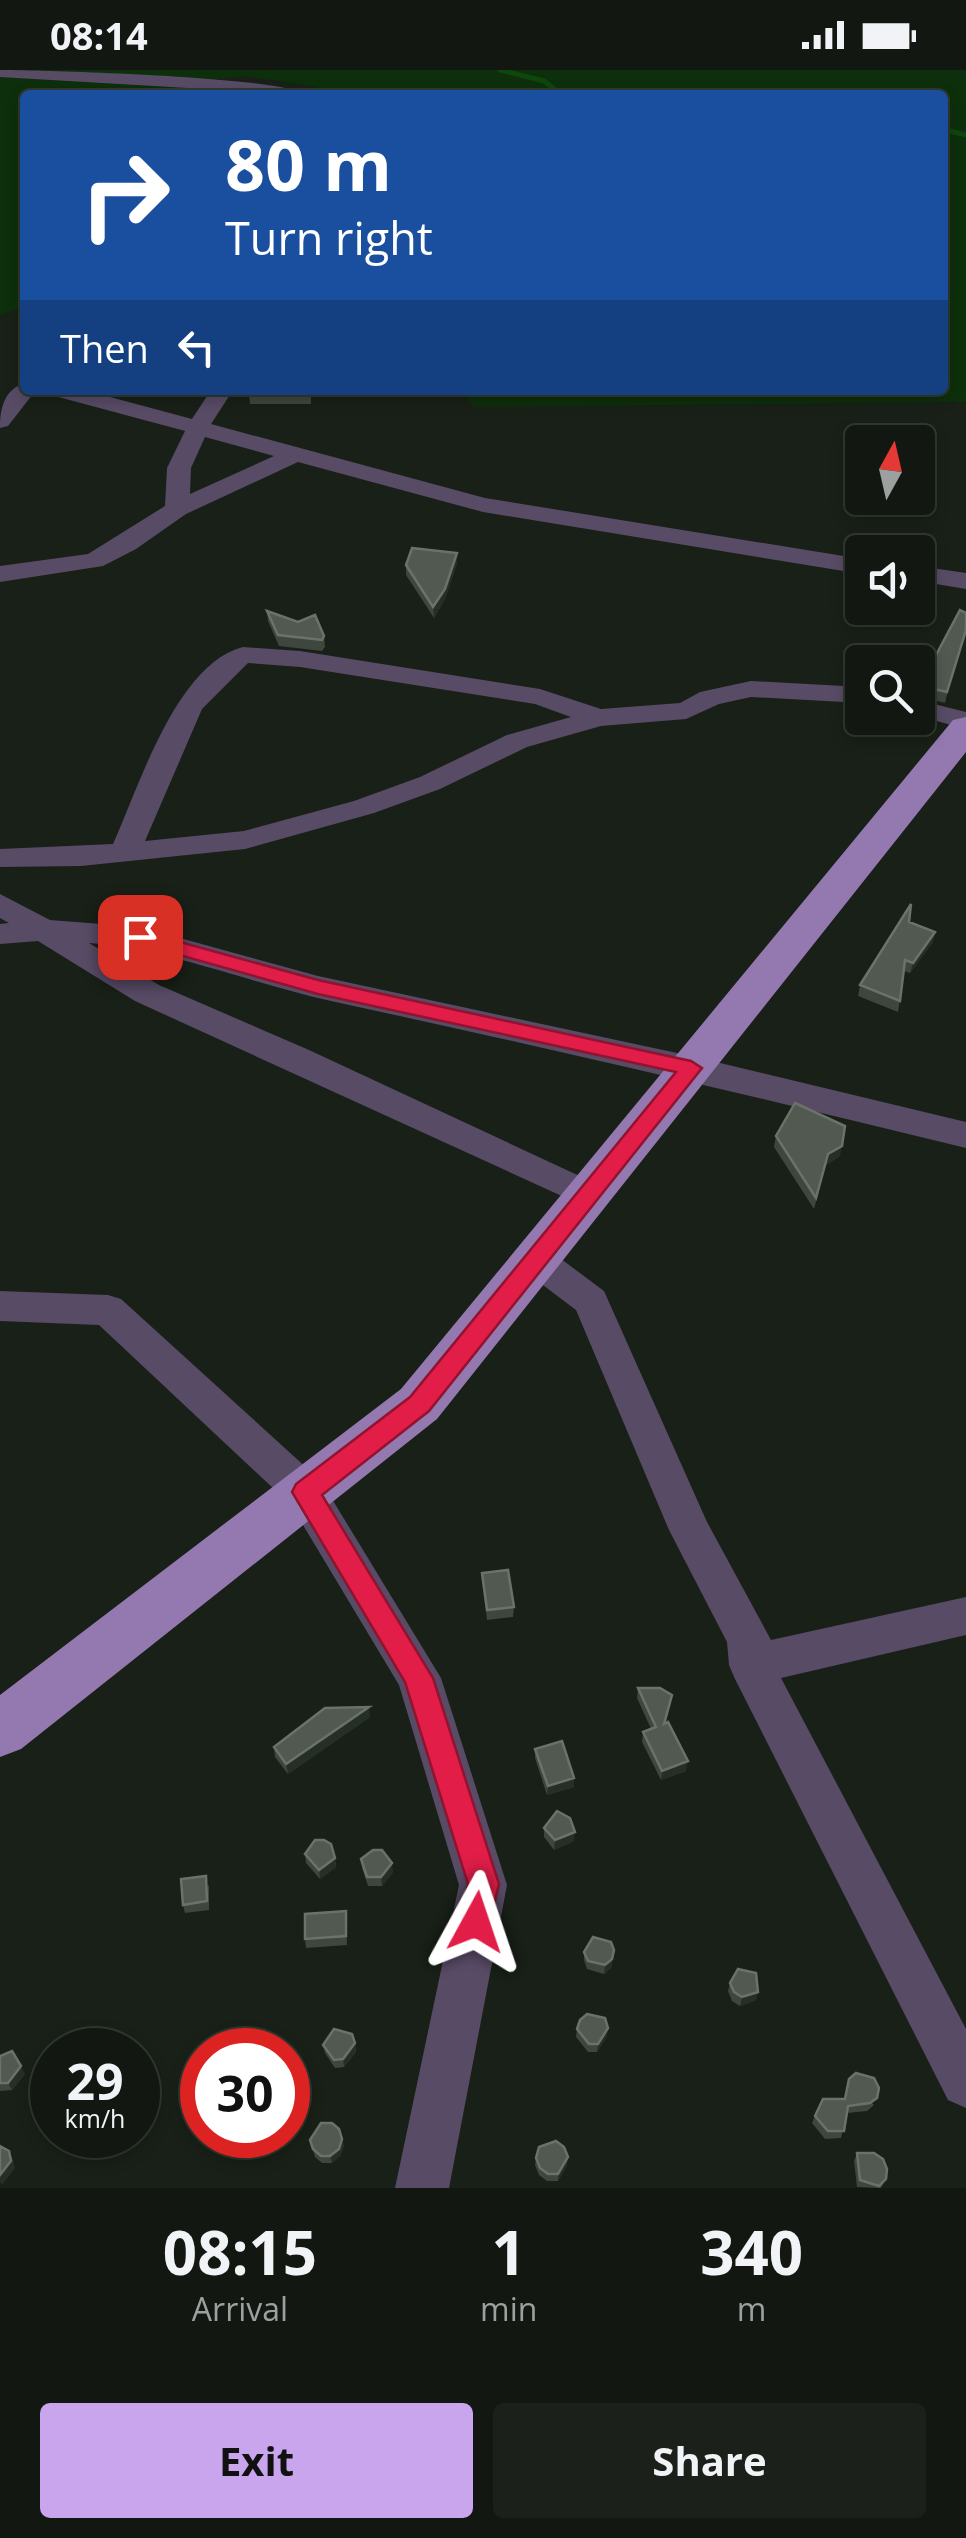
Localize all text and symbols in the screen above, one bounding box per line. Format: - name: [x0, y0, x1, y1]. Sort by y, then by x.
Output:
- text: 08:14: [50, 9, 148, 61]
- text: 80 m: [225, 116, 392, 212]
- icon: right: [60, 130, 190, 260]
- text: Turn right: [225, 207, 433, 268]
- icon: left: [169, 320, 224, 375]
- text: Then: [60, 322, 149, 374]
- north arrow: [845, 425, 935, 515]
- map controls: [845, 425, 935, 735]
- button: sound: [845, 535, 935, 625]
- button: search: [845, 645, 935, 735]
- pin: [98, 895, 183, 980]
- icon: arrive: [113, 910, 168, 965]
- position arrow: [424, 1870, 528, 1974]
- speed limit sign: 30: [180, 2028, 310, 2158]
- text: 29: [66, 2047, 124, 2115]
- text: km/h: [65, 2101, 125, 2135]
- text: 08:15: [163, 2211, 317, 2293]
- text: 1: [492, 2211, 526, 2293]
- text: 340: [700, 2211, 803, 2293]
- text: Arrival: [192, 2287, 288, 2330]
- text: min: [480, 2287, 537, 2330]
- text: m: [737, 2287, 766, 2330]
- button: Exit: [40, 2403, 473, 2518]
- button: Share: [493, 2403, 926, 2518]

